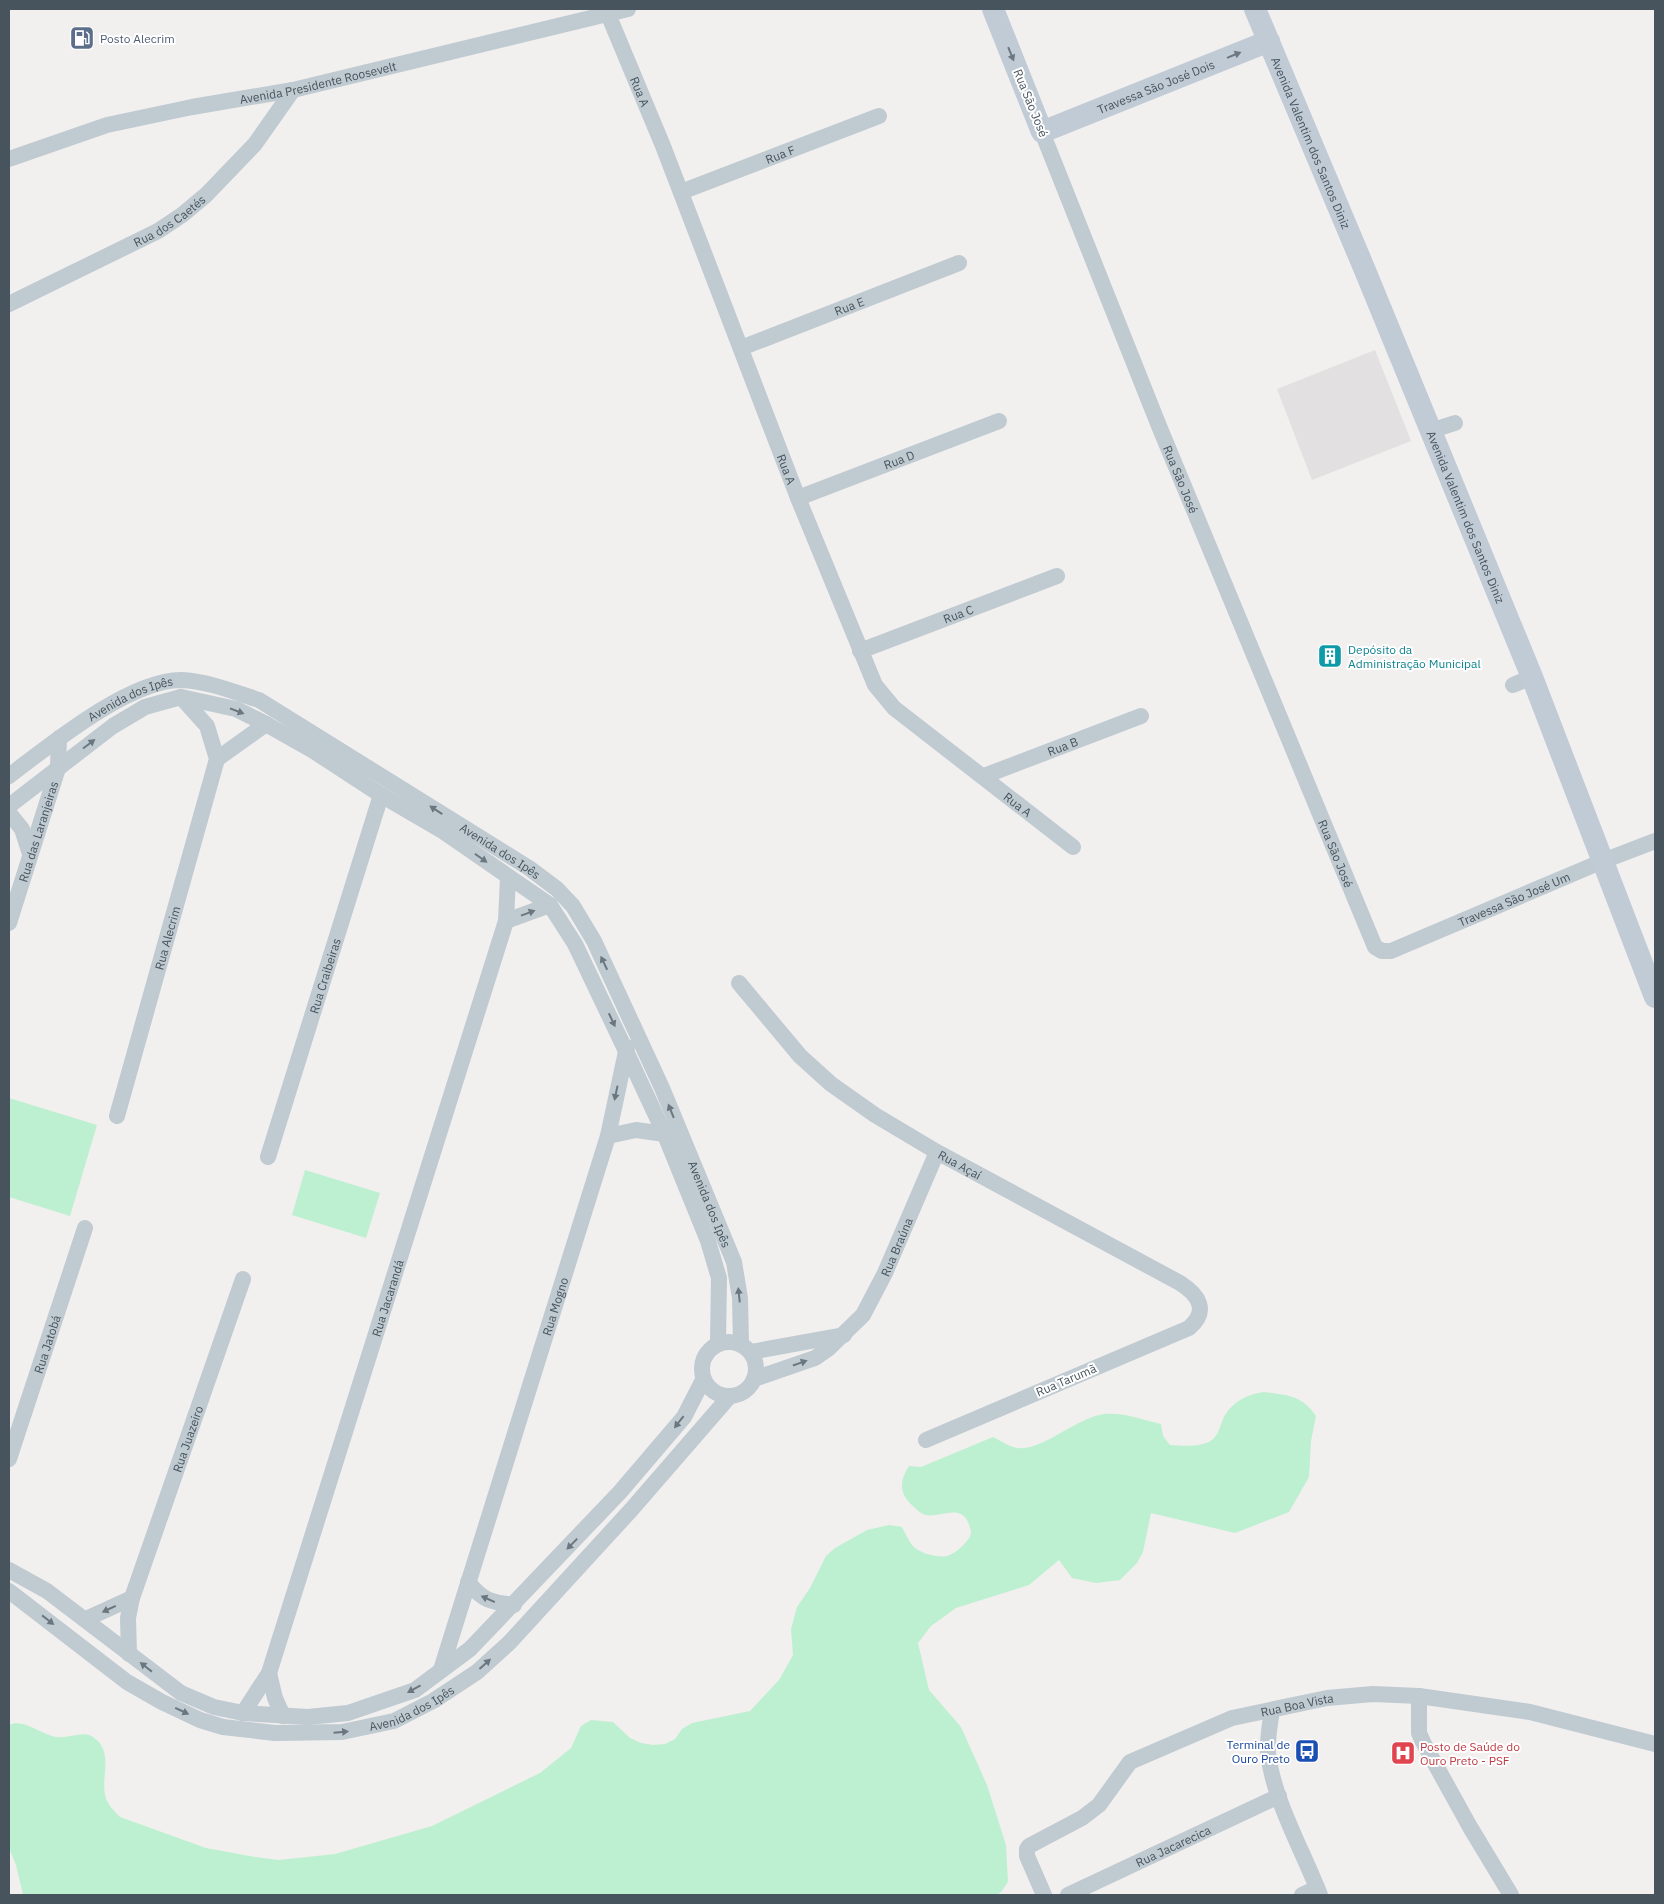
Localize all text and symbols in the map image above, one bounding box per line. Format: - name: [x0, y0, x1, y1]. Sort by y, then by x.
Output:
- fuel station icon: Posto Alecrim: [69, 25, 95, 51]
- place label: Posto Alecrim: [100, 31, 175, 46]
- one-way arrow: [1007, 47, 1015, 62]
- one-way arrow: [1227, 50, 1241, 58]
- street label: Avenida Valentim dos Santos Diniz: [1268, 54, 1354, 231]
- street label: Travessa São José Dois: [1095, 56, 1217, 117]
- street label: Avenida Presidente Roosevelt: [238, 58, 398, 106]
- street label: Rua São José: [1011, 67, 1052, 140]
- street label: Rua A: [627, 74, 653, 109]
- street label: Rua F: [763, 141, 797, 166]
- street label: Rua dos Caetés: [131, 191, 208, 249]
- street label: Rua E: [832, 293, 866, 318]
- street label: Avenida Valentim dos Santos Diniz: [1424, 428, 1509, 606]
- street label: Rua São José: [1160, 443, 1202, 516]
- street label: Rua D: [881, 447, 916, 472]
- street label: Rua A: [774, 452, 800, 487]
- street label: Rua C: [941, 601, 976, 626]
- place label: Depósito da Administração Municipal: [1348, 642, 1481, 671]
- building icon: Depósito da Administração Municipal: [1317, 643, 1343, 669]
- street label: Avenida dos Ipês: [85, 673, 174, 724]
- one-way arrow: [230, 707, 245, 715]
- street label: Rua B: [1045, 733, 1080, 759]
- one-way arrow: [82, 739, 95, 750]
- street label: Rua das Laranjeiras: [15, 779, 61, 884]
- street label: Rua A: [1001, 789, 1035, 820]
- one-way arrow: [430, 805, 443, 815]
- street label: Rua São José: [1315, 817, 1357, 890]
- street label: Avenida dos Ipês: [457, 820, 544, 882]
- one-way arrow: [474, 853, 487, 863]
- street label: Travessa São José Um: [1456, 868, 1572, 929]
- street label: Rua Alecrim: [151, 904, 183, 971]
- one-way arrow: [521, 909, 536, 917]
- street label: Rua Craibeiras: [306, 936, 343, 1015]
- one-way arrow: [600, 956, 608, 970]
- one-way arrow: [608, 1013, 616, 1027]
- one-way arrow: [612, 1085, 620, 1101]
- one-way arrow: [667, 1104, 675, 1118]
- street label: Rua Açaí: [936, 1147, 984, 1182]
- street label: Avenida dos Ipês: [685, 1158, 735, 1250]
- street label: Rua Braúna: [877, 1215, 916, 1279]
- street label: Rua Jacarandá: [368, 1257, 407, 1338]
- street label: Rua Mogno: [539, 1275, 571, 1337]
- one-way arrow: [735, 1287, 743, 1303]
- street label: Rua Jatobá: [30, 1312, 64, 1375]
- one-way arrow: [793, 1359, 808, 1366]
- street label: Rua Tarumã: [1033, 1360, 1099, 1399]
- street label: Rua Juazeiro: [169, 1403, 206, 1474]
- one-way arrow: [674, 1415, 685, 1428]
- one-way arrow: [566, 1537, 578, 1549]
- one-way arrow: [481, 1595, 495, 1603]
- one-way arrow: [102, 1605, 116, 1613]
- one-way arrow: [41, 1615, 55, 1625]
- one-way arrow: [479, 1658, 491, 1670]
- one-way arrow: [139, 1662, 153, 1672]
- street label: Avenida dos Ipês: [368, 1682, 457, 1734]
- one-way arrow: [407, 1685, 422, 1693]
- street label: Rua Boa Vista: [1259, 1690, 1335, 1719]
- one-way arrow: [174, 1707, 189, 1715]
- one-way arrow: [333, 1727, 349, 1735]
- place label: Terminal de Ouro Preto: [1227, 1737, 1290, 1766]
- bus stop icon: Terminal de Ouro Preto: [1294, 1738, 1320, 1764]
- place label: Posto de Saúde do Ouro Preto - PSF: [1420, 1739, 1520, 1768]
- hospital icon: Posto de Saúde do Ouro Preto - PSF: [1390, 1740, 1416, 1766]
- street label: Rua Jacarecica: [1133, 1821, 1214, 1870]

